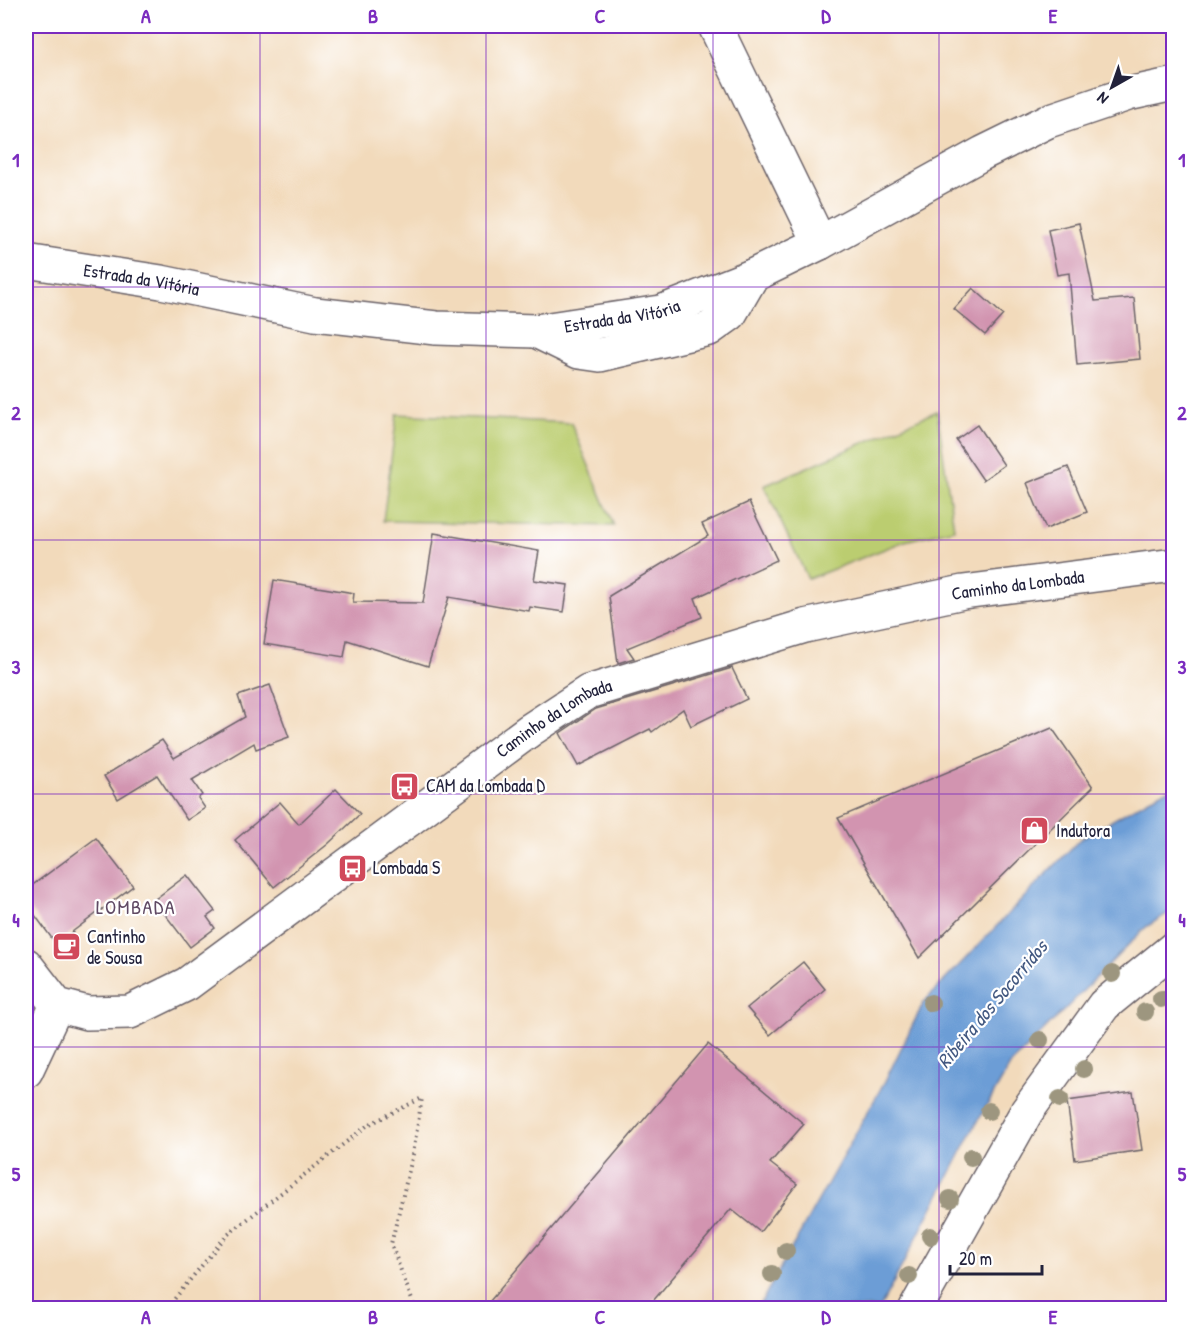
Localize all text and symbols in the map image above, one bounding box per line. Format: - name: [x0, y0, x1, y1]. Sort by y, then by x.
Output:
- text: A: [141, 2, 151, 29]
- text: B: [368, 2, 378, 29]
- text: C: [595, 2, 606, 29]
- text: D: [821, 2, 831, 29]
- text: E: [1049, 2, 1058, 29]
- north arrow: [1082, 57, 1142, 117]
- text: N: [1092, 87, 1113, 110]
- text: 1: [12, 146, 20, 173]
- text: 1: [1178, 146, 1186, 173]
- street label: Estrada da Vitória: [82, 257, 202, 302]
- street label: Estrada da Vitória: [562, 293, 683, 339]
- text: 2: [11, 399, 21, 426]
- text: 2: [1177, 399, 1187, 426]
- street label: Caminho da Lombada: [949, 564, 1085, 606]
- text: 3: [12, 653, 21, 680]
- text: 3: [1178, 653, 1187, 680]
- street label: Caminho da Lombada: [490, 672, 615, 763]
- bus stop icon: CAM da Lombada D: [389, 770, 421, 802]
- place label: CAM da Lombada D: [426, 773, 546, 798]
- shop icon: Indutora: [1019, 815, 1051, 847]
- place label: Indutora: [1056, 818, 1110, 843]
- bus stop icon: Lombada S: [336, 852, 368, 884]
- place label: Lombada S: [373, 855, 440, 880]
- district label: LOMBADA: [96, 893, 176, 920]
- text: 4: [12, 906, 20, 933]
- text: 4: [1178, 906, 1186, 933]
- place label: Cantinho de Sousa: [87, 924, 145, 970]
- cafe icon: Cantinho de Sousa: [50, 931, 82, 963]
- water label: Ribeira dos Socorridos: [930, 932, 1055, 1073]
- text: 5: [12, 1160, 21, 1187]
- text: 5: [1178, 1160, 1187, 1187]
- scale bar: [950, 1238, 1042, 1276]
- text: 20 m: [959, 1246, 992, 1271]
- text: A: [141, 1303, 151, 1330]
- text: B: [368, 1303, 378, 1330]
- text: C: [595, 1303, 606, 1330]
- text: D: [821, 1303, 831, 1330]
- text: E: [1049, 1303, 1058, 1330]

